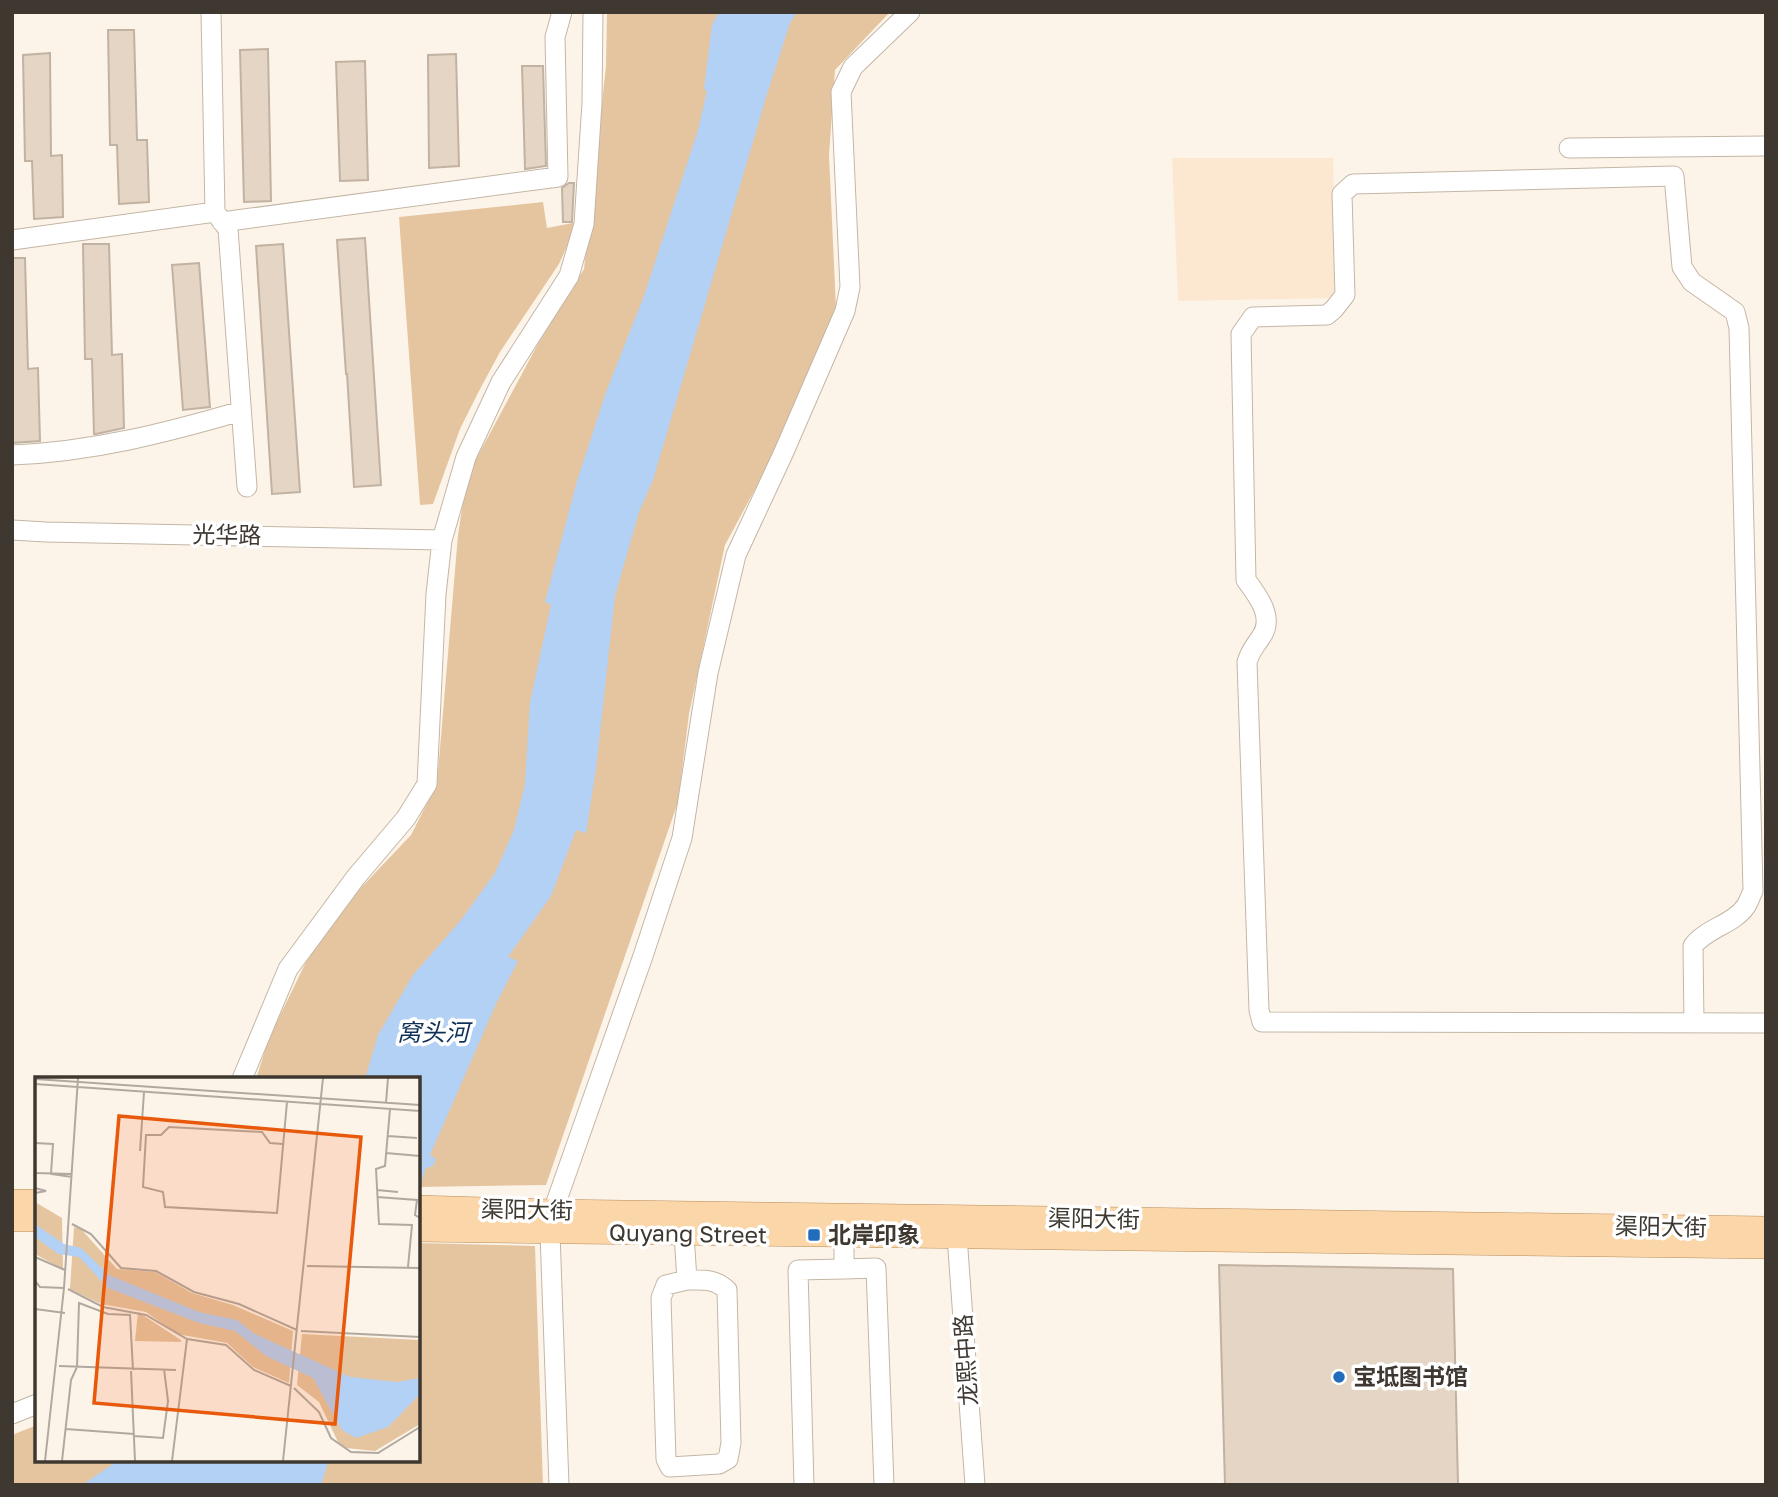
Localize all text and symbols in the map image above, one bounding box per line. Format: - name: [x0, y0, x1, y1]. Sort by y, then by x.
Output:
- street label: 光华路: [192, 519, 262, 549]
- water label: 窝头河: [397, 1017, 473, 1046]
- inset map: [35, 1077, 420, 1462]
- street label: 渠阳大街: [481, 1194, 573, 1224]
- street label: 渠阳大街: [1048, 1203, 1140, 1233]
- street label: 渠阳大街: [1615, 1211, 1707, 1241]
- street label: Quyang Street: [609, 1218, 767, 1248]
- place label: 北岸印象: [828, 1220, 920, 1248]
- marker: 北岸印象: [806, 1227, 822, 1243]
- street label: 龙熙中路: [948, 1313, 982, 1407]
- place label: 宝坻图书馆: [1353, 1362, 1468, 1390]
- marker: 宝坻图书馆: [1331, 1369, 1347, 1385]

